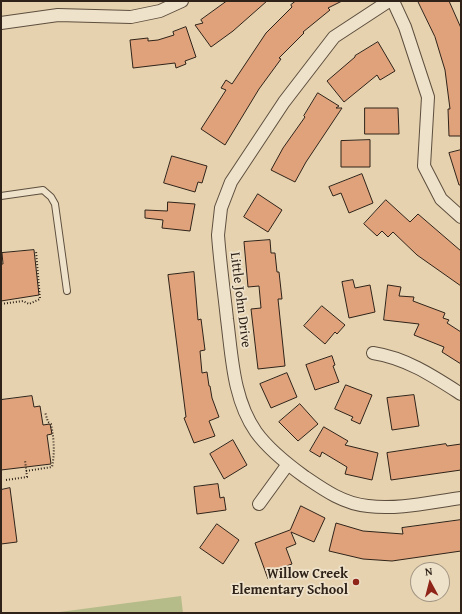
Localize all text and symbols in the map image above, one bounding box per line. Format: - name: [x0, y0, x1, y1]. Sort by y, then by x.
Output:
- street label: Little John Drive: [226, 251, 254, 349]
- north arrow: [410, 562, 450, 602]
- text: N: [424, 563, 433, 579]
- place label: Willow Creek Elementary School: [232, 566, 348, 598]
- marker: Willow Creek Elementary School: [351, 577, 361, 587]

